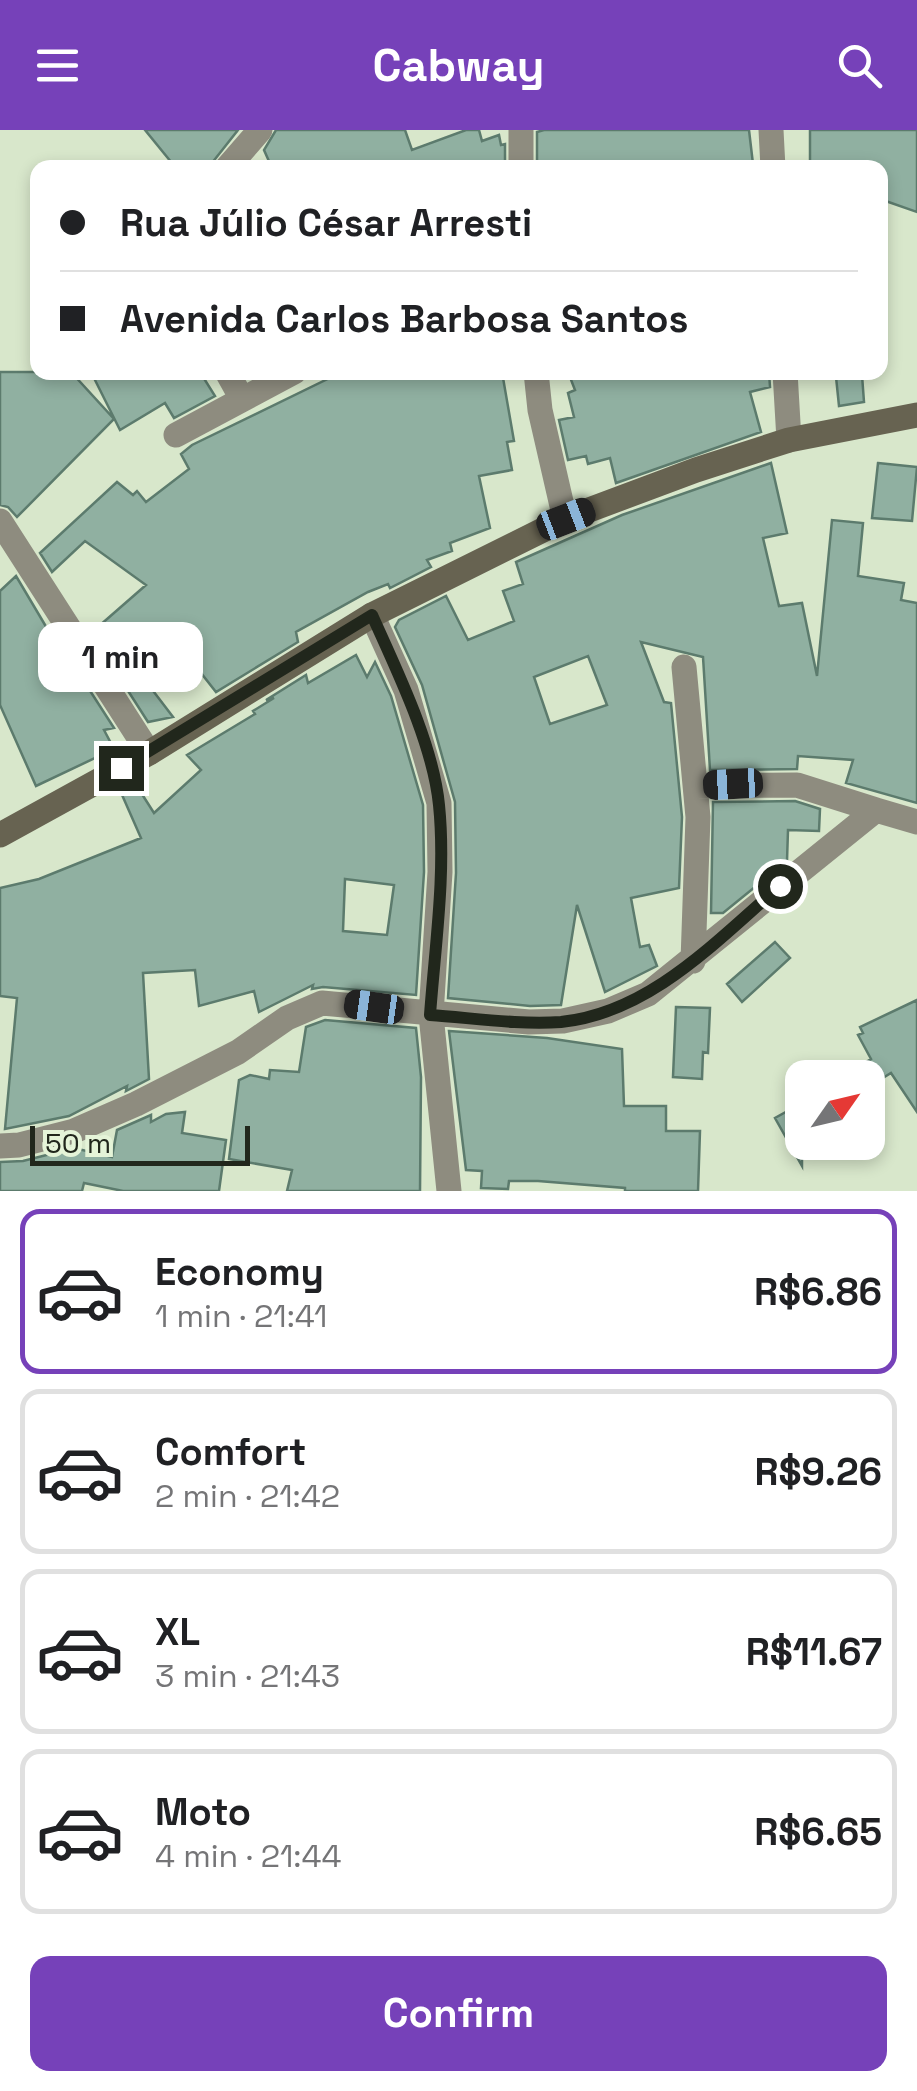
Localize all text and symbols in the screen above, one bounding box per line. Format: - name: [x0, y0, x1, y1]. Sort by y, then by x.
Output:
- text: Cabway: [373, 37, 545, 94]
- icon: menu: [30, 38, 85, 93]
- icon: search: [832, 38, 887, 93]
- text: Rua Júlio César Arresti: [120, 199, 532, 247]
- text: Avenida Carlos Barbosa Santos: [120, 295, 689, 343]
- car: [533, 494, 599, 544]
- callout: 1 min: [38, 623, 204, 693]
- text: 1 min: [81, 637, 160, 677]
- route end: [99, 746, 144, 791]
- car: [702, 767, 764, 801]
- route start: [758, 864, 803, 909]
- car: [342, 988, 406, 1026]
- north arrow: [785, 1060, 885, 1160]
- map controls: [785, 1060, 885, 1160]
- scale bar: [30, 1121, 250, 1166]
- text: 50 m: [45, 1125, 111, 1161]
- icon: car: [35, 1247, 125, 1337]
- text: Economy: [155, 1248, 324, 1296]
- text: R$6.86: [754, 1268, 882, 1316]
- text: 1 min · 21:41: [155, 1296, 327, 1336]
- icon: car: [35, 1427, 125, 1517]
- text: Comfort: [155, 1428, 306, 1476]
- text: R$9.26: [754, 1448, 882, 1496]
- text: 2 min · 21:42: [155, 1476, 340, 1516]
- icon: car: [35, 1607, 125, 1697]
- text: XL: [155, 1608, 200, 1656]
- text: R$11.67: [746, 1628, 882, 1676]
- text: 3 min · 21:43: [155, 1656, 340, 1696]
- icon: car: [35, 1787, 125, 1877]
- text: Moto: [155, 1788, 251, 1836]
- text: R$6.65: [754, 1808, 882, 1856]
- text: 4 min · 21:44: [155, 1836, 341, 1876]
- button: Confirm: [30, 1956, 887, 2071]

